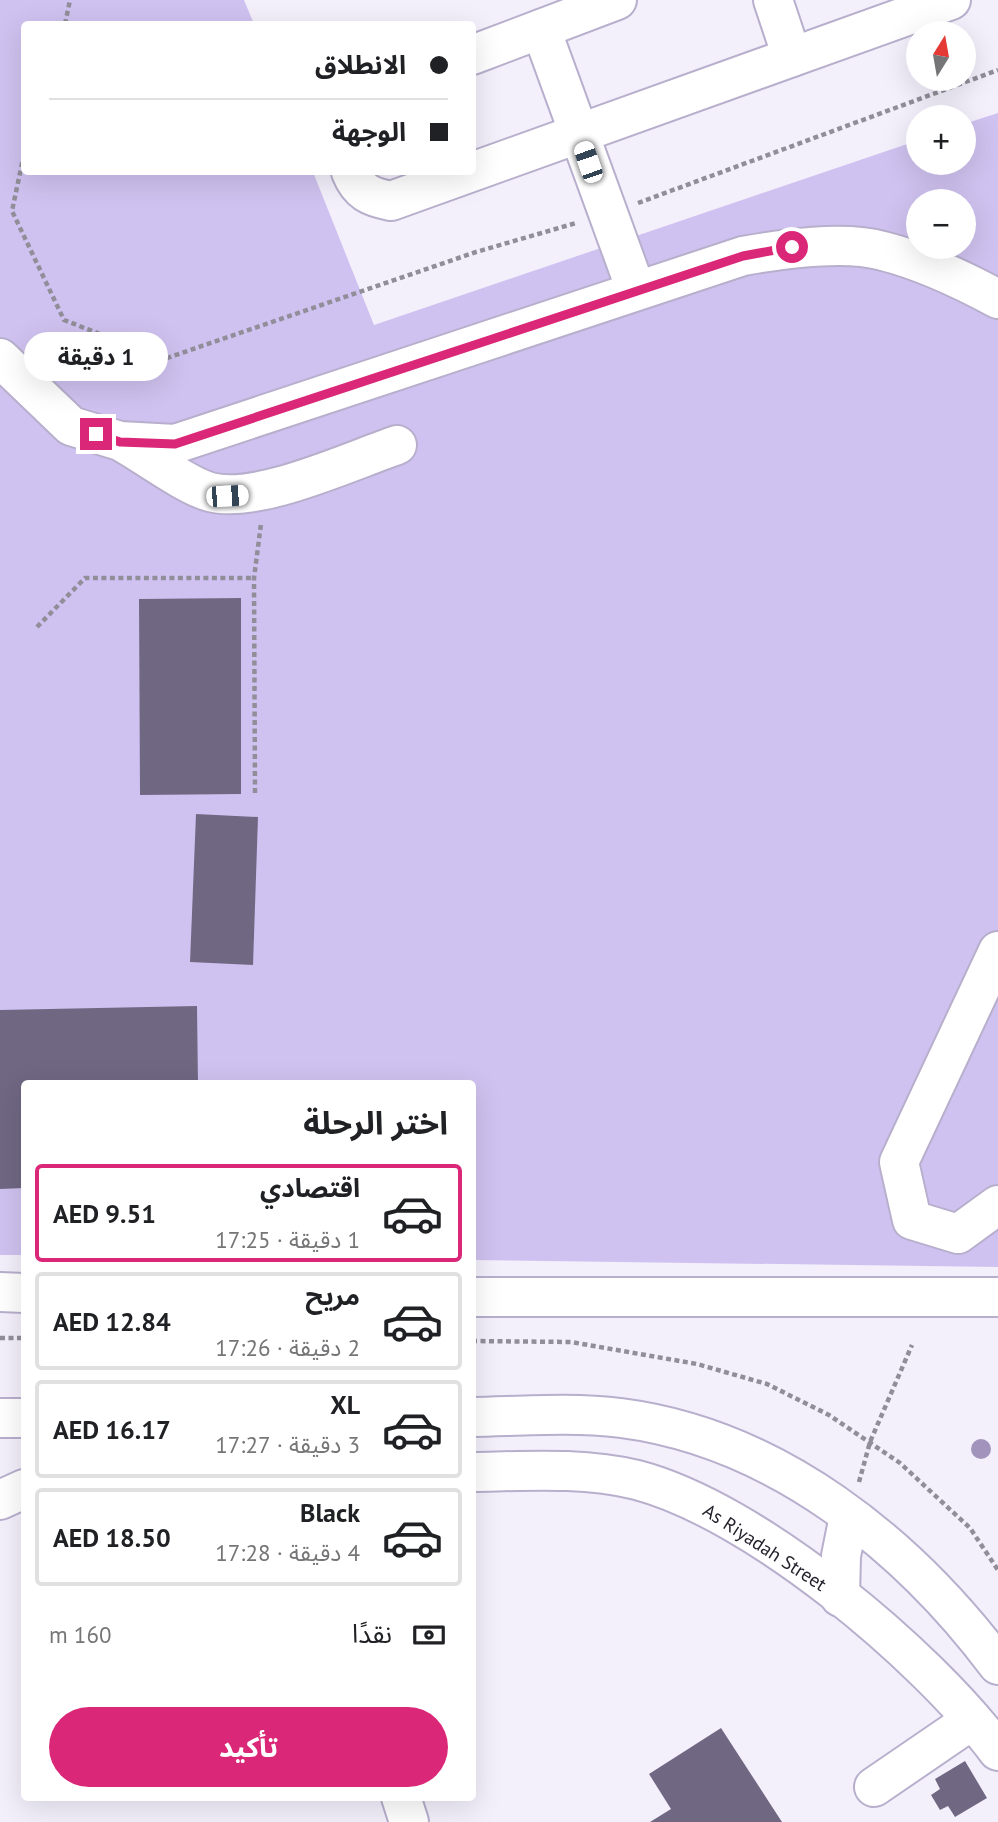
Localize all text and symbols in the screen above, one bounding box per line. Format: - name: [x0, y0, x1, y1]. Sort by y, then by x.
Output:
- north arrow: [906, 21, 976, 91]
- map controls: [906, 21, 976, 259]
- text: الانطلاق: [315, 48, 406, 81]
- button: +: [906, 105, 976, 175]
- text: الوجهة: [332, 115, 406, 148]
- car: [572, 139, 605, 185]
- button: −: [906, 189, 976, 259]
- route start: [776, 231, 808, 263]
- callout: 1 دقيقة: [24, 332, 168, 382]
- text: 1 دقيقة: [58, 342, 134, 371]
- route end: [80, 418, 112, 450]
- car: [206, 484, 249, 508]
- text: اختر الرحلة: [303, 1101, 448, 1143]
- text: اقتصادي: [260, 1171, 360, 1204]
- icon: car: [381, 1182, 444, 1245]
- text: AED 9.51: [53, 1197, 156, 1230]
- text: 1 دقيقة · 17:25: [215, 1225, 360, 1254]
- text: مريح: [305, 1279, 360, 1312]
- icon: car: [381, 1290, 444, 1353]
- text: AED 12.84: [53, 1305, 171, 1338]
- text: 2 دقيقة · 17:26: [215, 1333, 360, 1362]
- text: XL: [330, 1388, 360, 1421]
- icon: car: [381, 1398, 444, 1461]
- text: AED 16.17: [53, 1413, 171, 1446]
- text: 3 دقيقة · 17:27: [215, 1430, 360, 1459]
- text: Black: [300, 1496, 360, 1529]
- street label: As Riyadah Street: [699, 1498, 832, 1596]
- icon: car: [381, 1506, 444, 1569]
- text: AED 18.50: [53, 1521, 171, 1554]
- text: 4 دقيقة · 17:28: [215, 1538, 360, 1567]
- icon: cash: [410, 1616, 448, 1654]
- text: نقدًا: [352, 1617, 392, 1650]
- text: 160 m: [49, 1620, 111, 1649]
- button: تأكيد: [49, 1707, 448, 1787]

